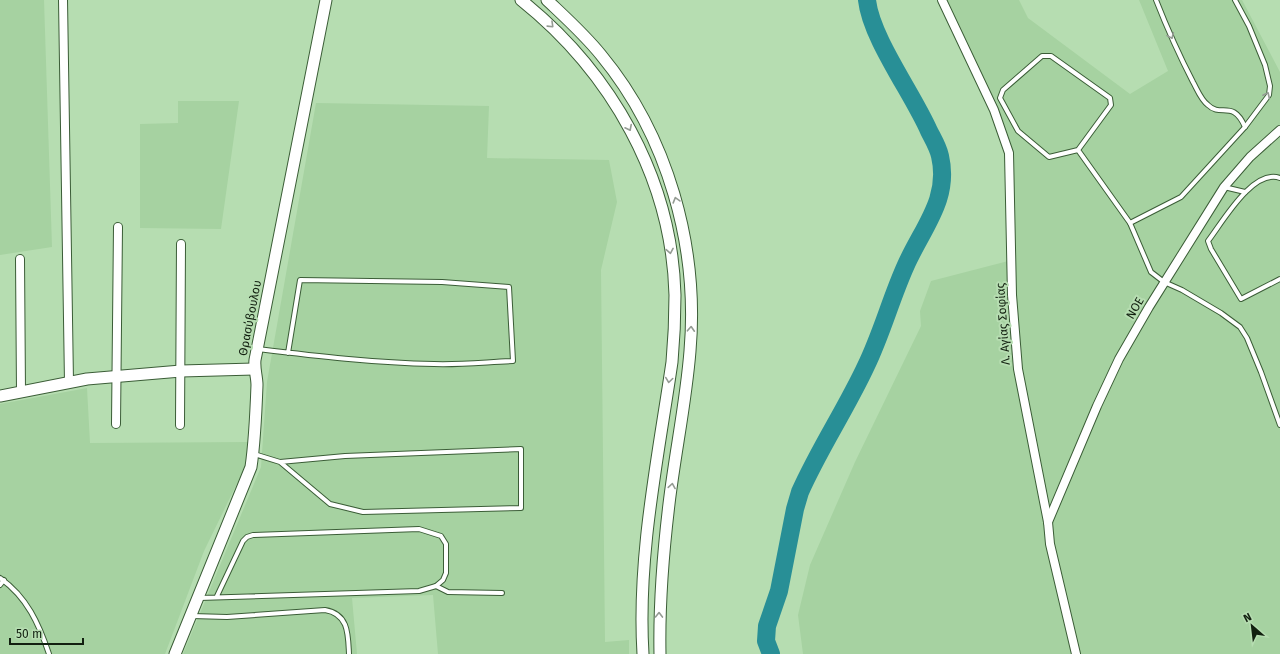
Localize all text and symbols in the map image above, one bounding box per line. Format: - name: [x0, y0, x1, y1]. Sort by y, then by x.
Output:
- one-way arrow: [546, 20, 554, 28]
- one-way arrow: [1166, 32, 1174, 39]
- one-way arrow: [1262, 92, 1270, 99]
- one-way arrow: [624, 124, 632, 131]
- one-way arrow: [672, 197, 681, 204]
- one-way arrow: [665, 248, 674, 254]
- street label: Θρασύβουλου: [236, 279, 264, 357]
- street label: Λ. Αγίας Σοφίας: [993, 282, 1013, 366]
- street label: NOE: [1123, 295, 1147, 321]
- one-way arrow: [687, 326, 695, 332]
- one-way arrow: [665, 377, 674, 383]
- one-way arrow: [667, 483, 676, 489]
- north arrow: [1232, 606, 1272, 646]
- text: N: [1241, 610, 1254, 625]
- one-way arrow: [655, 612, 663, 618]
- scale bar: [10, 620, 83, 646]
- text: 50 m: [16, 627, 42, 641]

